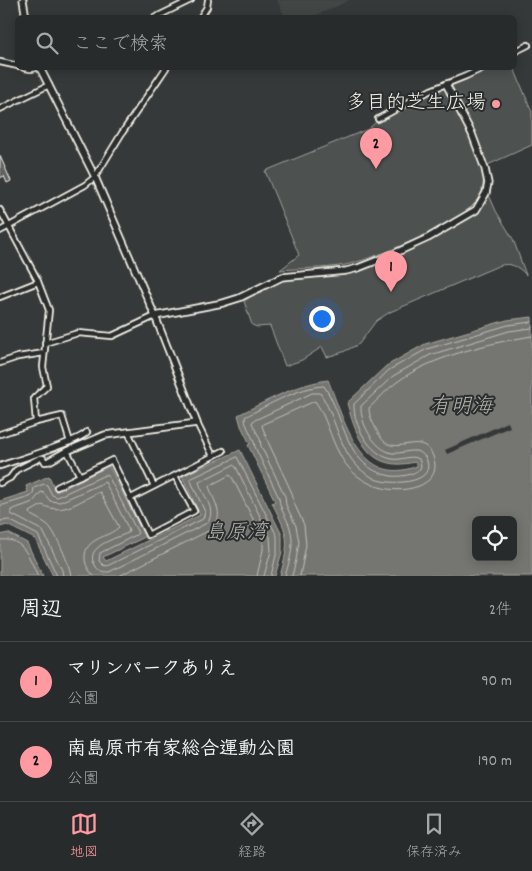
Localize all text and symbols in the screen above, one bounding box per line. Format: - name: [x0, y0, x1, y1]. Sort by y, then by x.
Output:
- search box: [15, 15, 517, 70]
- icon: search: [33, 29, 61, 57]
- text: ここで検索: [73, 32, 168, 59]
- place label: 多目的芝生広場: [346, 90, 486, 118]
- marker: 多目的芝生広場: [490, 98, 502, 110]
- pin: 2: [360, 128, 392, 169]
- pin: 1: [375, 251, 407, 292]
- your location: [309, 306, 335, 332]
- water label: 有明海: [430, 393, 494, 423]
- map controls: [472, 516, 517, 561]
- button: locate: [472, 516, 517, 561]
- water label: 島原湾: [205, 519, 269, 549]
- text: 周辺: [20, 596, 62, 626]
- text: 2件: [489, 599, 512, 622]
- text: マリンパークありえ: [67, 657, 237, 684]
- text: 1: [34, 670, 38, 693]
- text: 90 m: [481, 670, 512, 693]
- text: 公園: [67, 688, 99, 711]
- text: 南島原市有家総合運動公園: [67, 737, 295, 764]
- text: 2: [33, 750, 40, 773]
- text: 190 m: [478, 750, 512, 773]
- text: 公園: [67, 768, 99, 791]
- tab: 地図: [70, 810, 98, 863]
- tab: 経路: [238, 810, 266, 863]
- tab: 保存済み: [406, 810, 462, 863]

